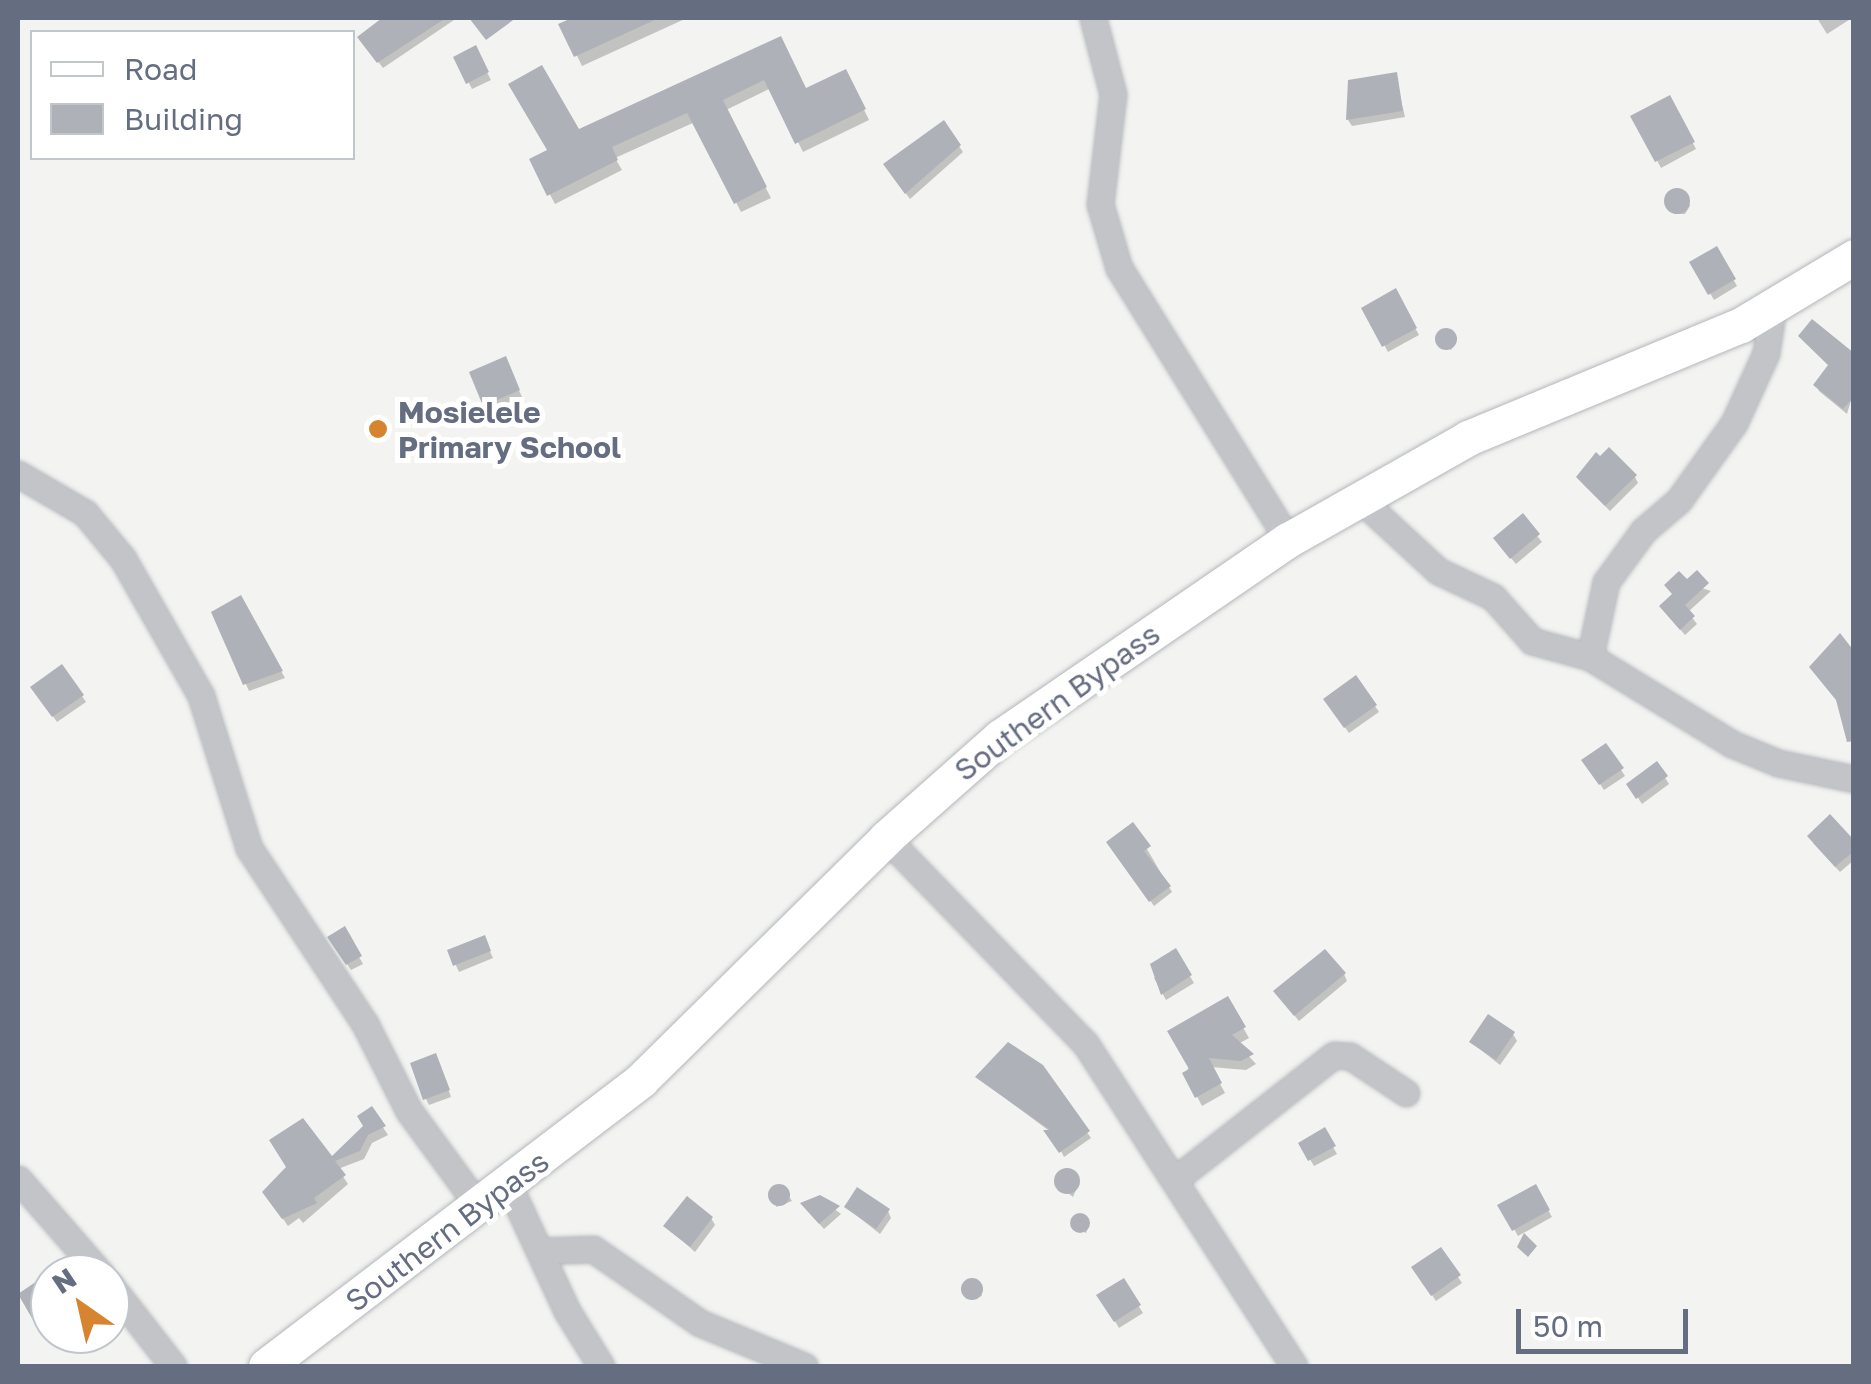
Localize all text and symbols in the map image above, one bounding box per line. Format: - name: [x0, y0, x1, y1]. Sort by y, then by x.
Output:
- legend: [30, 30, 355, 160]
- text: Road: [124, 51, 198, 87]
- text: Building: [124, 101, 243, 137]
- place label: Mosielele Primary School: [398, 394, 621, 464]
- marker: Mosielele Primary School: [367, 418, 389, 440]
- street label: Southern Bypass: [947, 616, 1167, 788]
- street label: Southern Bypass: [338, 1143, 556, 1319]
- north arrow: [30, 1254, 130, 1354]
- text: N: [46, 1261, 82, 1300]
- scale bar: [1521, 1289, 1694, 1351]
- text: 50 m: [1533, 1308, 1603, 1344]

